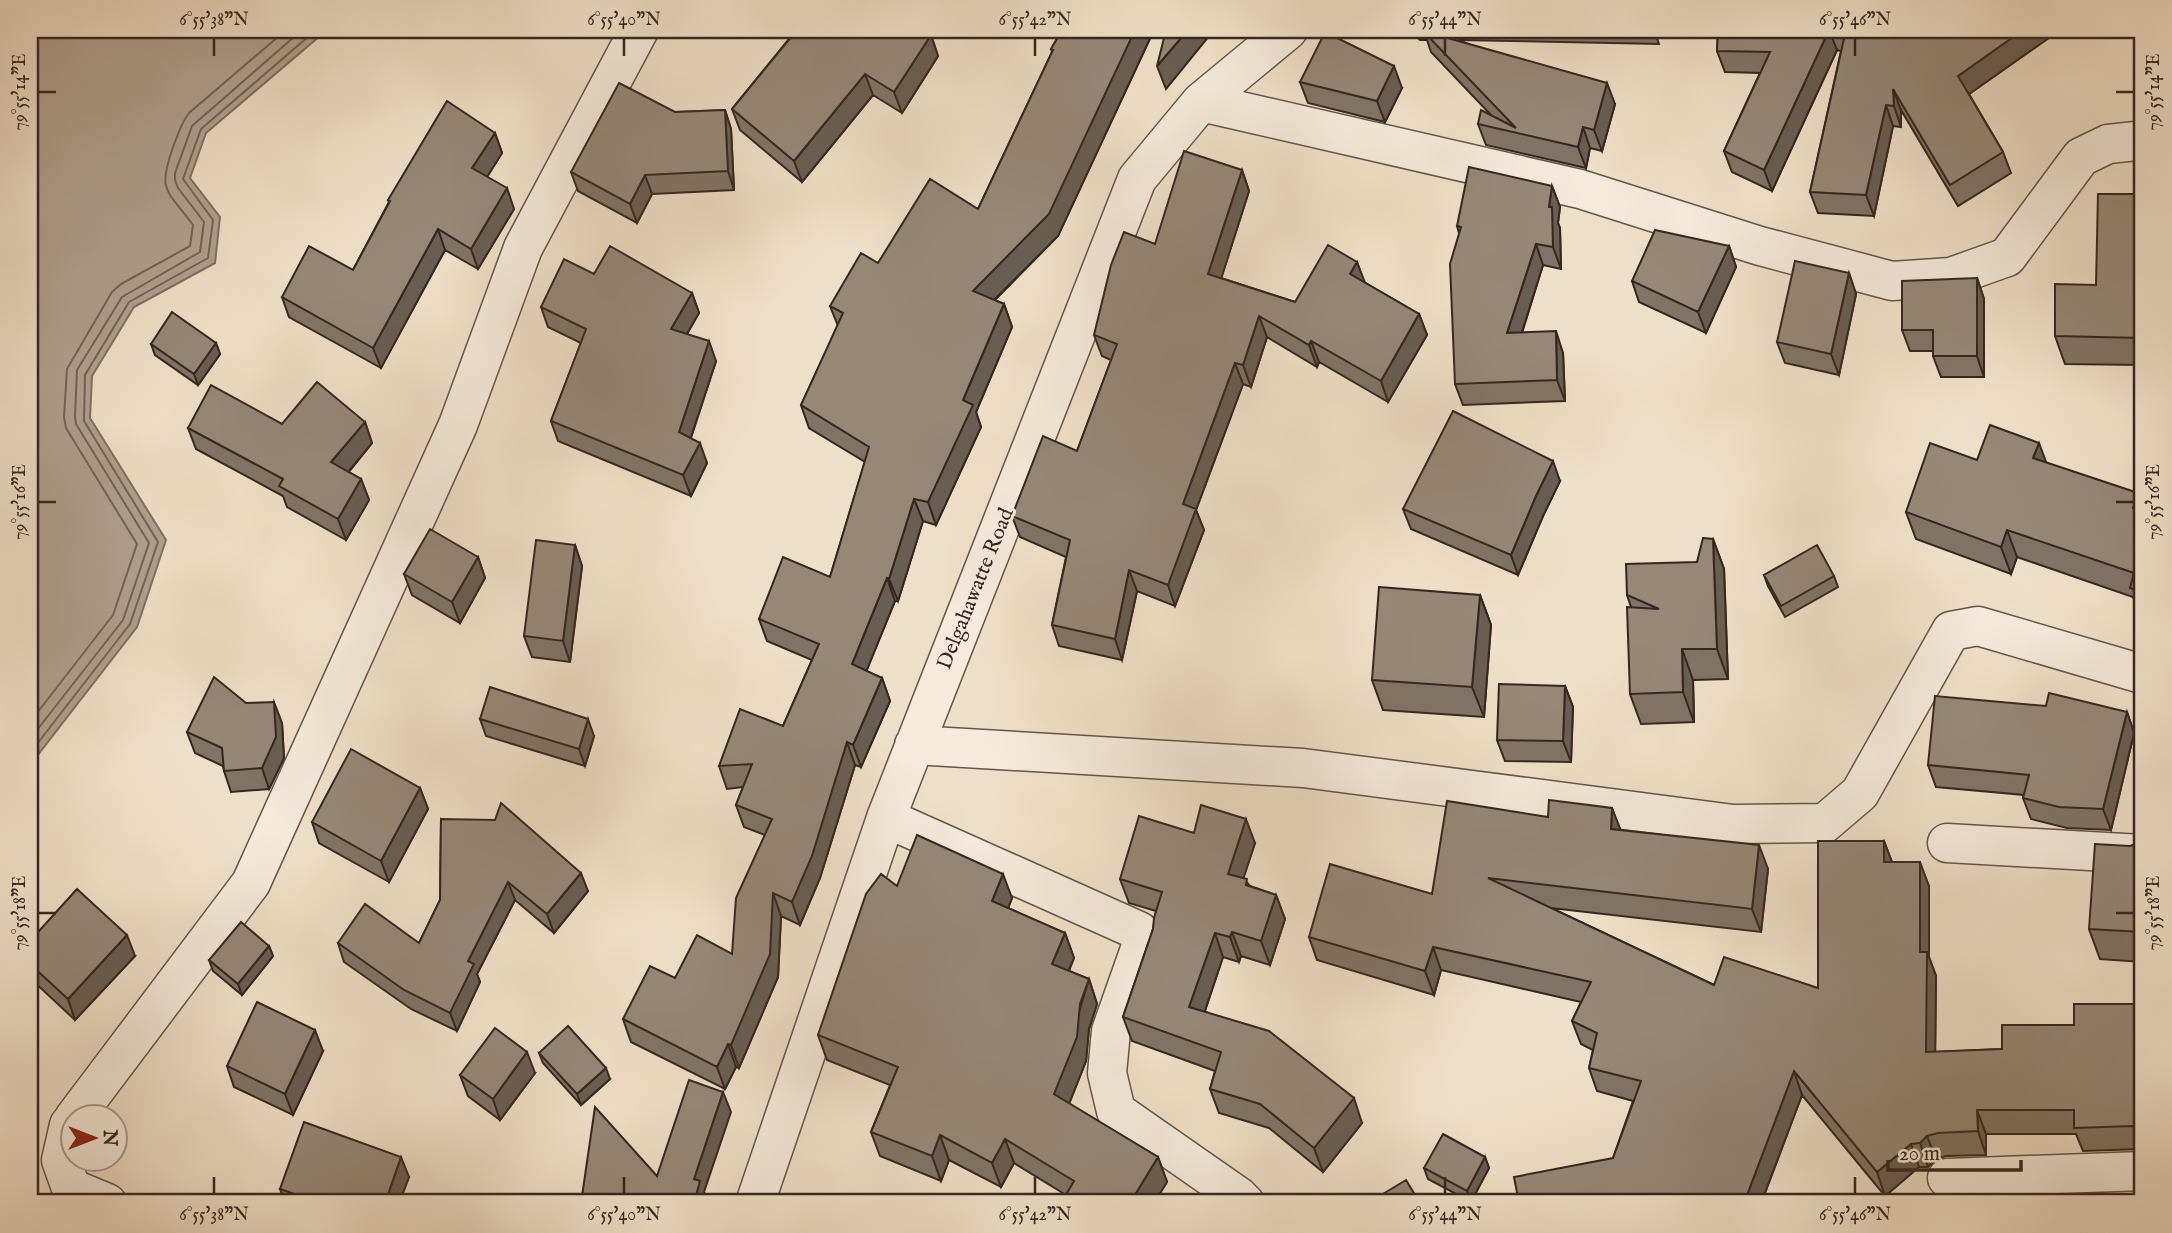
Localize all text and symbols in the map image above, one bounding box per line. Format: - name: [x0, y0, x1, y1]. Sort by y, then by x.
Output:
- text: 6°55'38"N: [179, 9, 249, 32]
- text: 6°55'40"N: [587, 9, 661, 32]
- text: 6°55'42"N: [998, 9, 1072, 32]
- text: 6°55'44"N: [1408, 9, 1482, 32]
- text: 6°55'46"N: [1819, 9, 1892, 32]
- text: 79°55'14"E: [9, 54, 32, 130]
- text: 79°55'14"E: [2143, 54, 2166, 130]
- text: 79°55'16"E: [9, 464, 32, 540]
- text: 79°55'16"E: [2143, 464, 2166, 540]
- street label: Delgahawatte Road: [931, 504, 1021, 674]
- text: 79°55'18"E: [9, 875, 32, 951]
- text: 79°55'18"E: [2143, 875, 2166, 951]
- north arrow: [60, 1104, 130, 1174]
- scale bar: [1888, 1128, 2022, 1172]
- text: N: [97, 1129, 121, 1147]
- text: 20 m: [1899, 1141, 1940, 1168]
- text: 6°55'38"N: [179, 1204, 249, 1227]
- text: 6°55'40"N: [587, 1204, 661, 1227]
- text: 6°55'42"N: [998, 1204, 1072, 1227]
- text: 6°55'44"N: [1408, 1204, 1482, 1227]
- text: 6°55'46"N: [1819, 1204, 1892, 1227]

